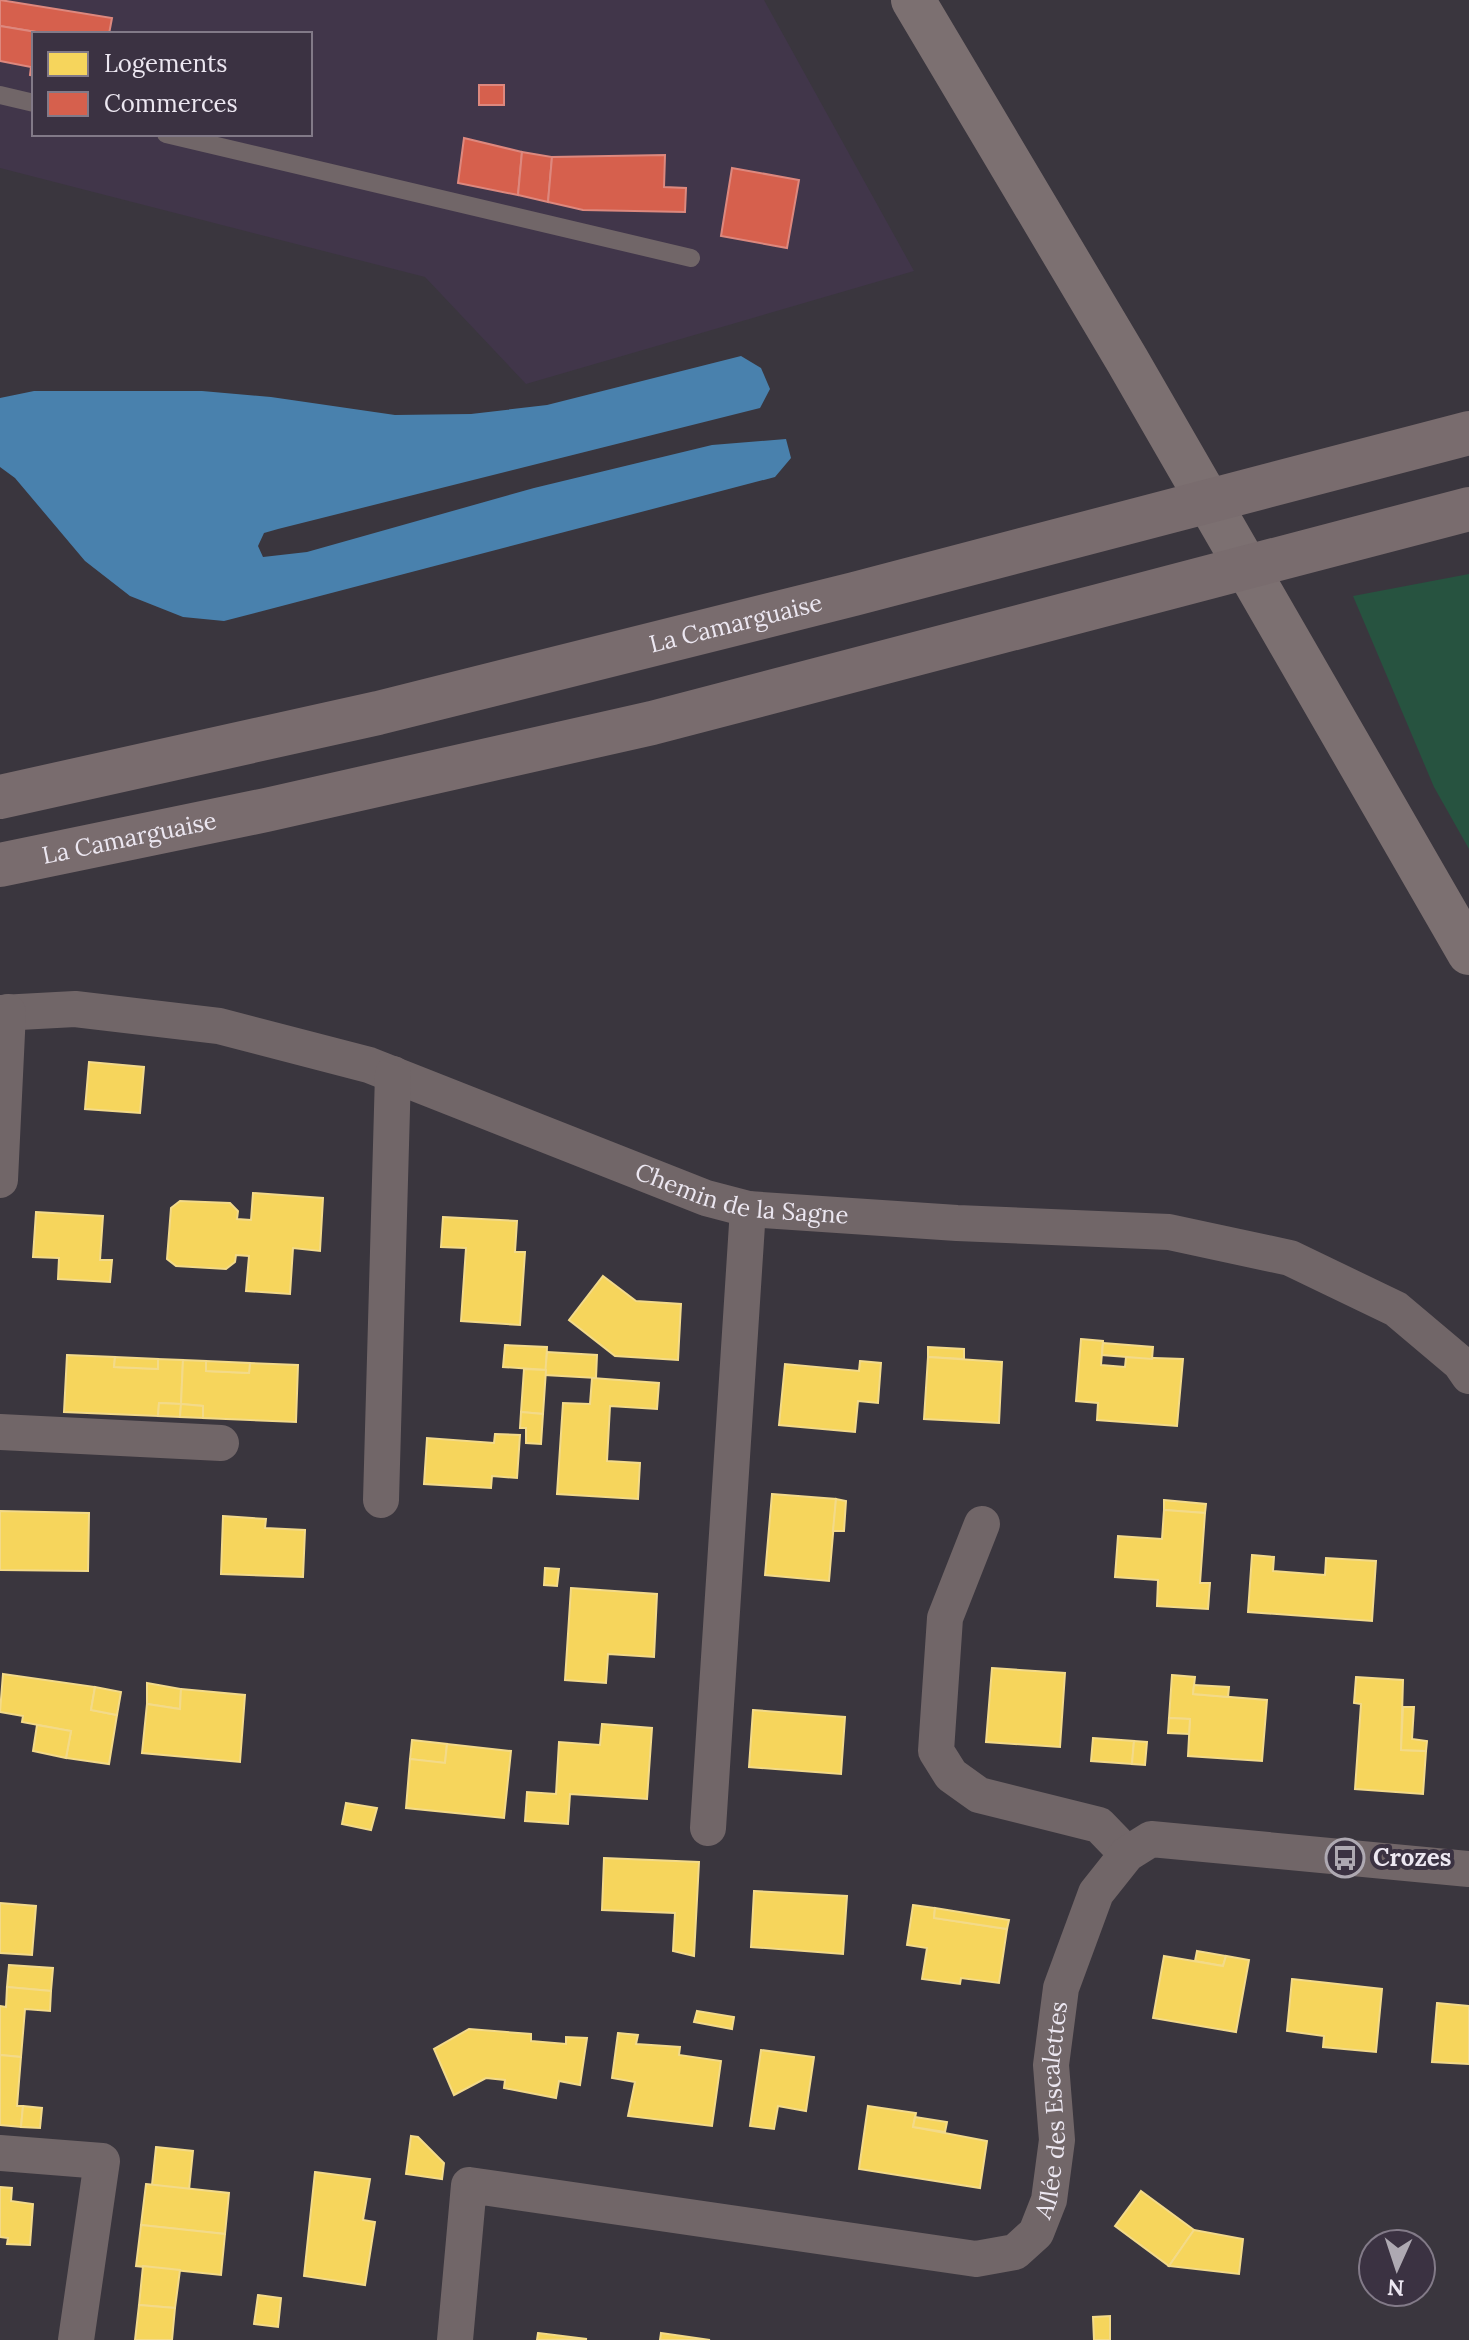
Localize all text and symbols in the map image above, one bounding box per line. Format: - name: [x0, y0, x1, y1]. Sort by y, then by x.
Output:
- legend: [32, 32, 312, 136]
- text: Logements: [104, 48, 227, 79]
- text: Commerces: [104, 88, 238, 119]
- street label: La Camarguaise: [646, 587, 825, 660]
- street label: La Camarguaise: [39, 805, 219, 871]
- street label: Chemin de la Sagne: [631, 1156, 850, 1231]
- bus stop icon: Crozes: [1324, 1837, 1366, 1879]
- place label: Crozes: [1373, 1842, 1451, 1873]
- street label: Allée des Escalettes: [1027, 1999, 1074, 2224]
- north arrow: [1357, 2228, 1437, 2308]
- text: N: [1387, 2274, 1405, 2302]

